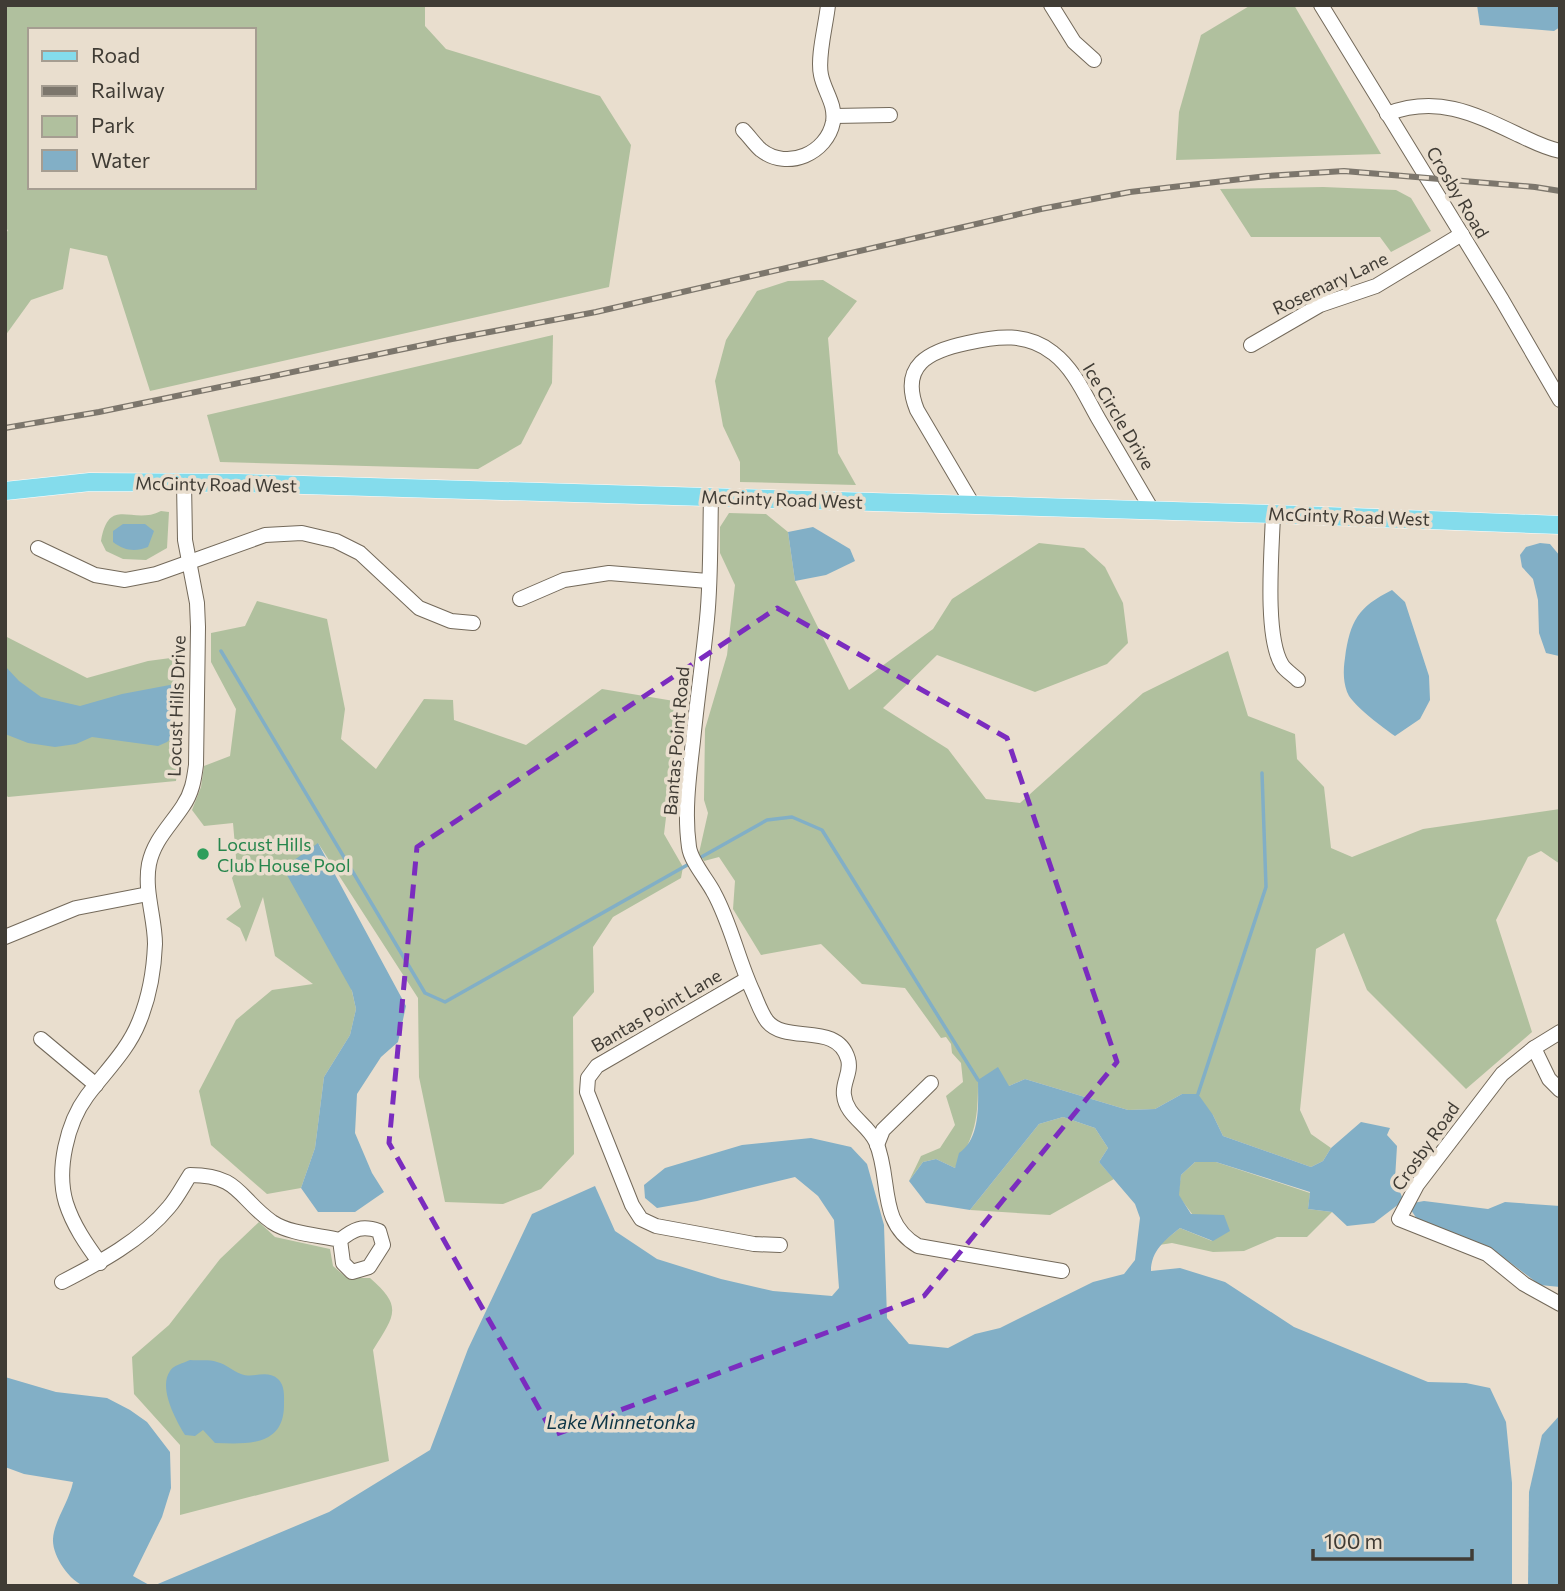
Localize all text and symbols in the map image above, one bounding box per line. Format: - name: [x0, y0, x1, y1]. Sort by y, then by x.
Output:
- legend: [28, 28, 256, 189]
- text: Road: [91, 42, 140, 67]
- text: Railway: [91, 77, 165, 102]
- text: Park: [91, 112, 135, 137]
- street label: Crosby Road: [1422, 142, 1494, 242]
- text: Water: [91, 147, 150, 172]
- street label: Rosemary Lane: [1269, 247, 1391, 319]
- street label: Ice Circle Drive: [1079, 359, 1159, 473]
- street label: McGinty Road West: [135, 472, 297, 496]
- street label: McGinty Road West: [701, 485, 863, 513]
- street label: McGinty Road West: [1268, 502, 1430, 530]
- street label: Locust Hills Drive: [163, 635, 189, 777]
- street label: Bantas Point Road: [659, 666, 693, 816]
- place label: Locust Hills Club House Pool: [217, 833, 351, 876]
- marker: Locust Hills Club House Pool: [195, 846, 211, 862]
- street label: Bantas Point Lane: [587, 964, 725, 1056]
- street label: Crosby Road: [1386, 1097, 1464, 1195]
- water label: Lake Minnetonka: [546, 1410, 696, 1433]
- scale bar: [1313, 1518, 1472, 1562]
- text: 100 m: [1324, 1528, 1383, 1553]

